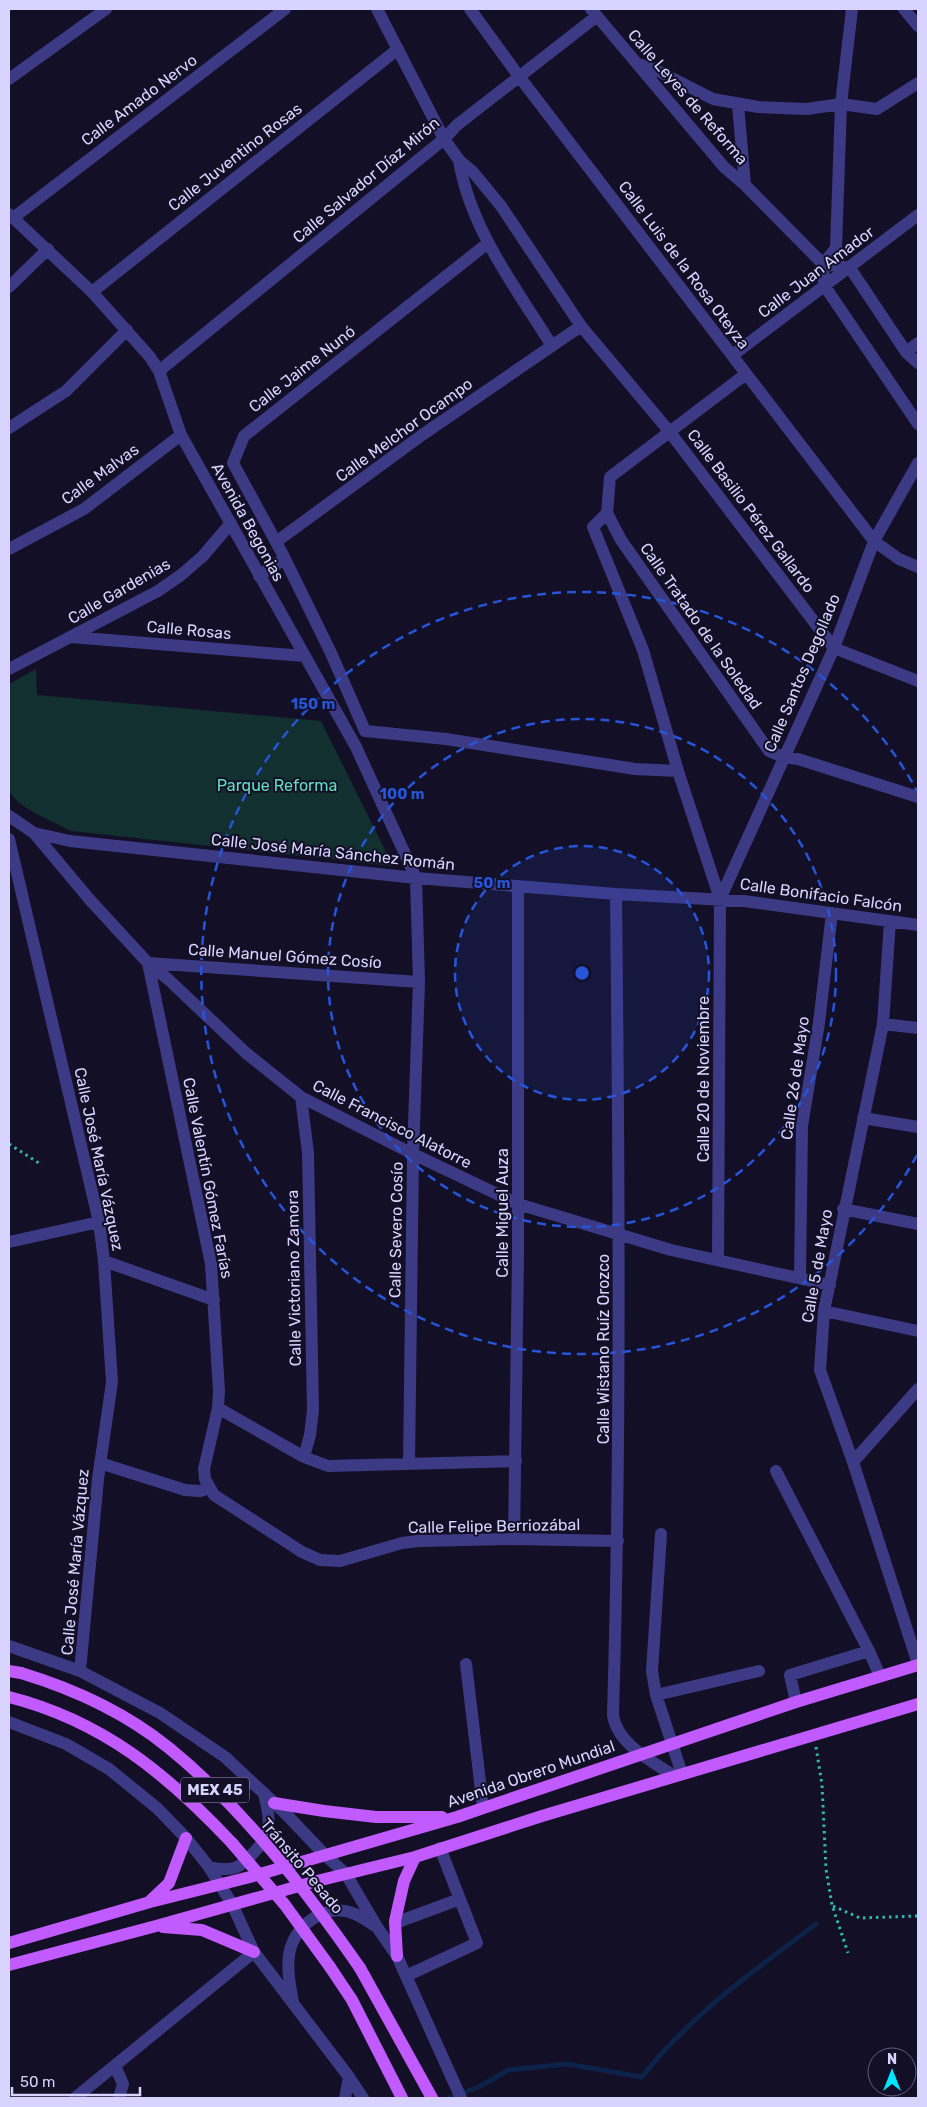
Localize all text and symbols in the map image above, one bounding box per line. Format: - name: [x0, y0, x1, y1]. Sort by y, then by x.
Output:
- street label: Calle Leyes de Reforma: [624, 25, 752, 169]
- street label: Calle Amado Nervo: [77, 50, 201, 150]
- street label: Calle Juventino Rosas: [164, 99, 306, 215]
- street label: Calle Salvador Díaz Mirón: [289, 113, 443, 247]
- street label: Calle Luis de la Rosa Oteyza: [615, 177, 753, 353]
- street label: Calle Juan Amador: [754, 222, 878, 322]
- street label: Calle Jaime Nunó: [245, 322, 359, 416]
- street label: Calle Melchor Ocampo: [332, 374, 476, 486]
- street label: Calle Basilio Pérez Gallardo: [683, 426, 819, 596]
- street label: Calle Malvas: [58, 440, 142, 508]
- street label: Avenida Begonias: [208, 459, 288, 585]
- street label: Calle Tratado de la Soledad: [636, 539, 766, 713]
- street label: Calle Gardenias: [65, 554, 173, 628]
- street label: Calle Santos Degollado: [760, 591, 844, 755]
- street label: Calle Rosas: [146, 617, 232, 643]
- text: 150 m: [291, 695, 335, 713]
- park label: Parque Reforma: [217, 776, 337, 795]
- text: 100 m: [380, 785, 424, 803]
- street label: Calle José María Sánchez Román: [210, 830, 456, 874]
- text: 50 m: [474, 874, 510, 892]
- street label: Calle Bonifacio Falcón: [739, 874, 903, 916]
- street label: Calle Manuel Gómez Cosío: [187, 940, 383, 972]
- centre of rings: [573, 964, 591, 982]
- street label: Calle 20 de Noviembre: [694, 996, 713, 1162]
- street label: Calle 26 de Mayo: [777, 1015, 813, 1141]
- street label: Calle José María Vázquez: [70, 1066, 128, 1252]
- street label: Calle Valentín Gómez Farías: [179, 1076, 237, 1280]
- street label: Calle Francisco Alatorre: [309, 1076, 475, 1172]
- street label: Calle Miguel Auza: [493, 1148, 512, 1278]
- street label: Calle Severo Cosío: [385, 1162, 407, 1298]
- street label: Calle Victoriano Zamora: [283, 1190, 305, 1366]
- street label: Calle 5 de Mayo: [798, 1208, 836, 1324]
- street label: Calle Wistano Ruíz Orozco: [594, 1254, 613, 1444]
- street label: Calle José María Vázquez: [57, 1468, 93, 1656]
- street label: Calle Felipe Berriozábal: [408, 1515, 580, 1537]
- street label: Avenida Obrero Mundial: [445, 1736, 617, 1812]
- road number: MEX 45: [181, 1778, 249, 1802]
- street label: Tránsito Pesado: [257, 1814, 347, 1918]
- north arrow: [867, 2047, 917, 2097]
- text: N: [887, 2051, 897, 2068]
- scale bar: [12, 2064, 140, 2096]
- text: 50 m: [20, 2073, 55, 2091]

